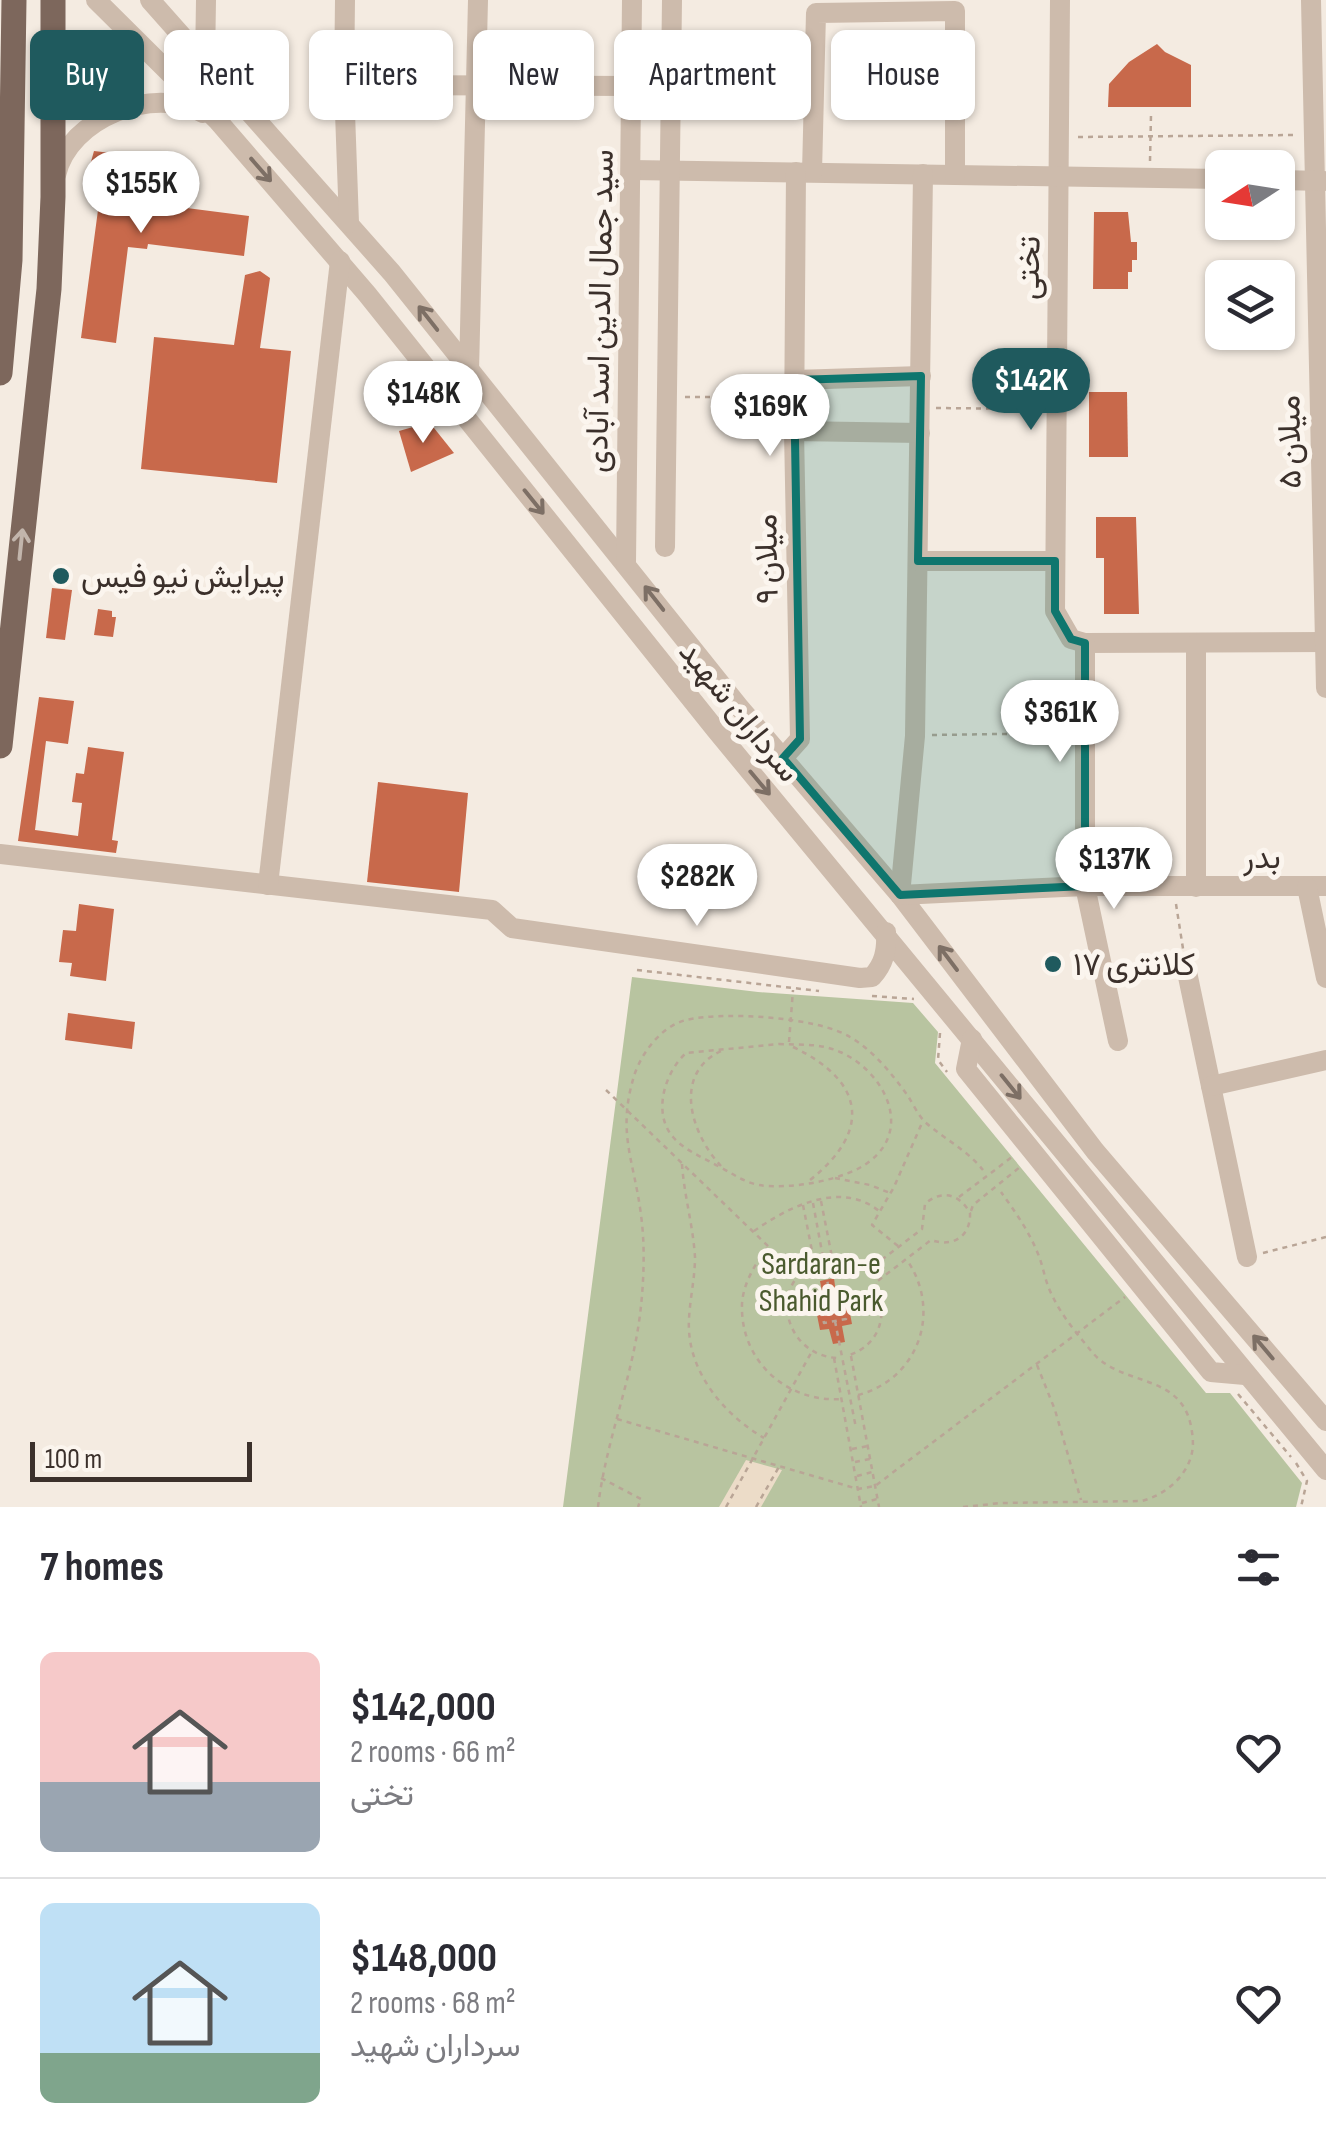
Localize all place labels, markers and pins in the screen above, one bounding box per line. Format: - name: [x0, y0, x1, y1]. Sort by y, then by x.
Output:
- pin: $155K: [71, 151, 211, 236]
- pin: $142K: [961, 348, 1101, 433]
- pin: $148K: [353, 361, 493, 446]
- pin: $169K: [700, 374, 840, 459]
- place label: پیرایش نیو فیس: [81, 558, 285, 598]
- marker: پیرایش نیو فیس: [50, 565, 72, 587]
- pin: $361K: [990, 680, 1130, 765]
- pin: $137K: [1044, 827, 1184, 912]
- pin: $282K: [627, 844, 767, 929]
- place label: کلانتری ۱۷: [1073, 946, 1195, 985]
- marker: کلانتری ۱۷: [1042, 953, 1064, 975]

